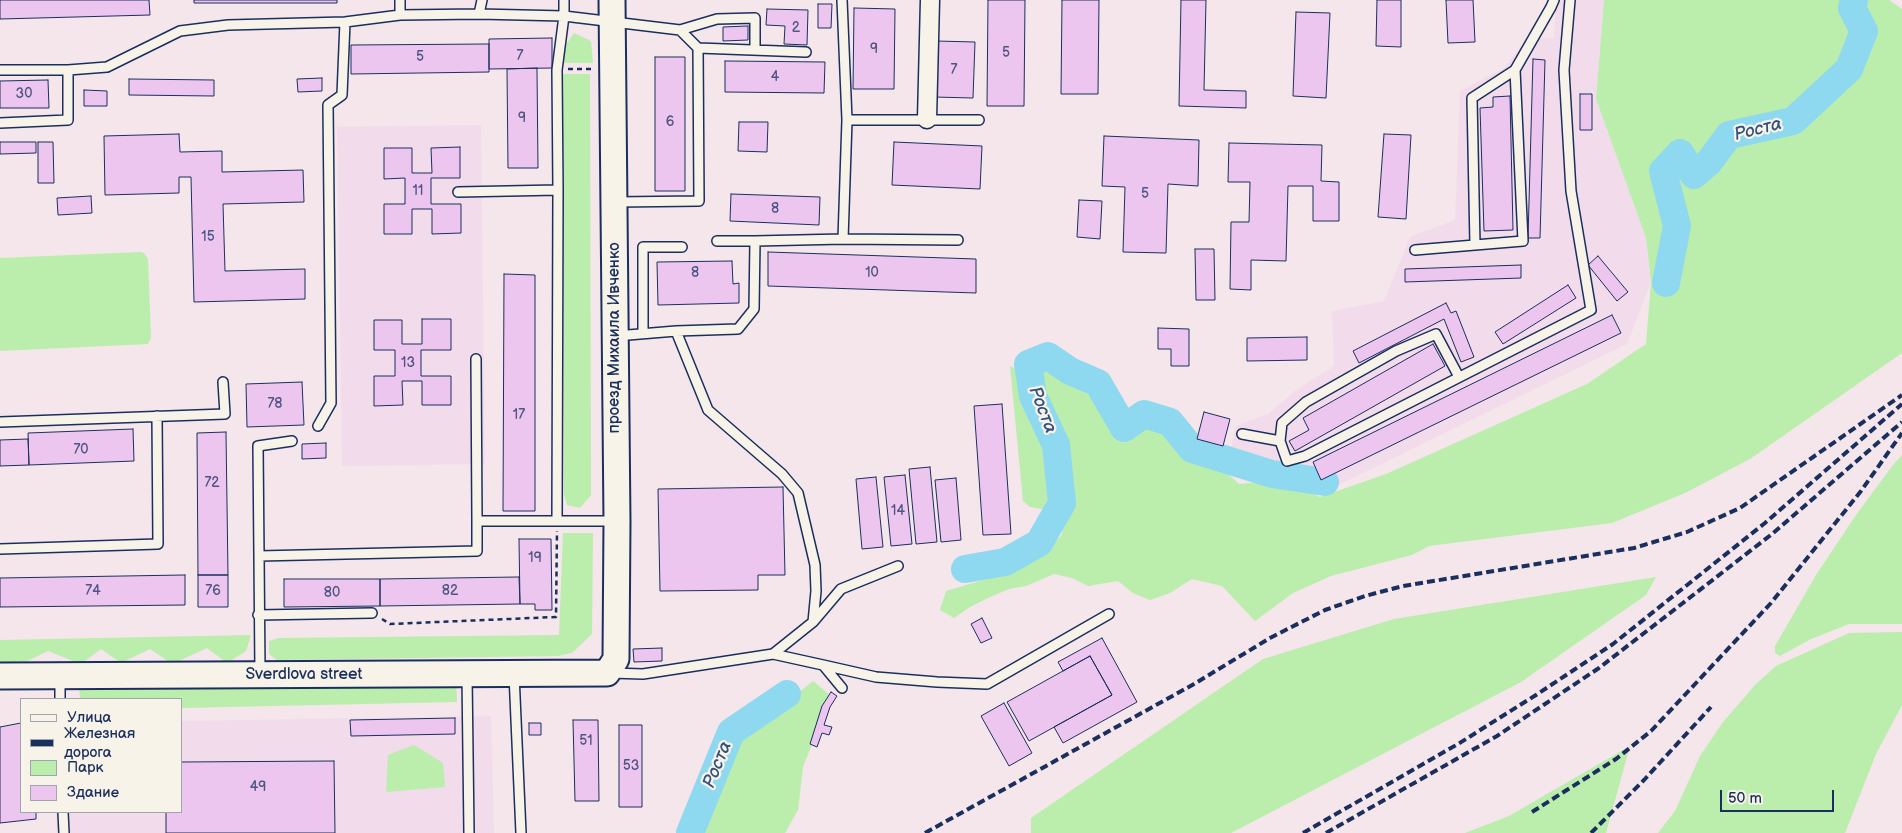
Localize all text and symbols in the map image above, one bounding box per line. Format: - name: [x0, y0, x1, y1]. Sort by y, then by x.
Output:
- house number: 2: [792, 20, 800, 36]
- house number: 9: [870, 41, 878, 57]
- house number: 5: [1002, 45, 1010, 61]
- house number: 7: [517, 48, 523, 64]
- house number: 5: [416, 49, 424, 65]
- house number: 7: [951, 62, 957, 78]
- house number: 4: [771, 69, 779, 85]
- house number: 30: [16, 86, 32, 102]
- house number: 9: [518, 110, 526, 126]
- house number: 6: [666, 114, 674, 130]
- water label: Роста: [1732, 114, 1784, 146]
- house number: 11: [413, 183, 423, 199]
- house number: 5: [1141, 186, 1149, 202]
- house number: 8: [771, 201, 779, 217]
- house number: 15: [201, 229, 215, 245]
- street label: проезд Михаила Ивченко: [605, 243, 625, 433]
- house number: 8: [691, 265, 699, 281]
- house number: 10: [865, 265, 879, 281]
- house number: 13: [401, 355, 415, 371]
- water label: Роста: [1023, 383, 1061, 437]
- house number: 78: [267, 396, 283, 412]
- house number: 17: [513, 407, 525, 423]
- house number: 70: [73, 442, 89, 458]
- house number: 72: [204, 475, 220, 491]
- house number: 14: [891, 503, 905, 519]
- house number: 19: [528, 550, 542, 566]
- house number: 74: [85, 583, 101, 599]
- house number: 76: [205, 583, 221, 599]
- house number: 82: [442, 583, 458, 599]
- house number: 80: [324, 585, 340, 601]
- street label: Sverdlova street: [246, 665, 362, 685]
- legend: [20, 698, 182, 813]
- text: Улица: [67, 708, 111, 727]
- text: Железная дорога: [64, 724, 135, 762]
- house number: 51: [579, 733, 593, 749]
- water label: Роста: [699, 738, 737, 792]
- text: Парк: [67, 758, 104, 777]
- house number: 53: [623, 758, 639, 774]
- house number: 49: [250, 779, 266, 795]
- scale bar: [1722, 780, 1836, 812]
- text: Здание: [67, 783, 119, 802]
- text: 50 m: [1728, 789, 1762, 808]

